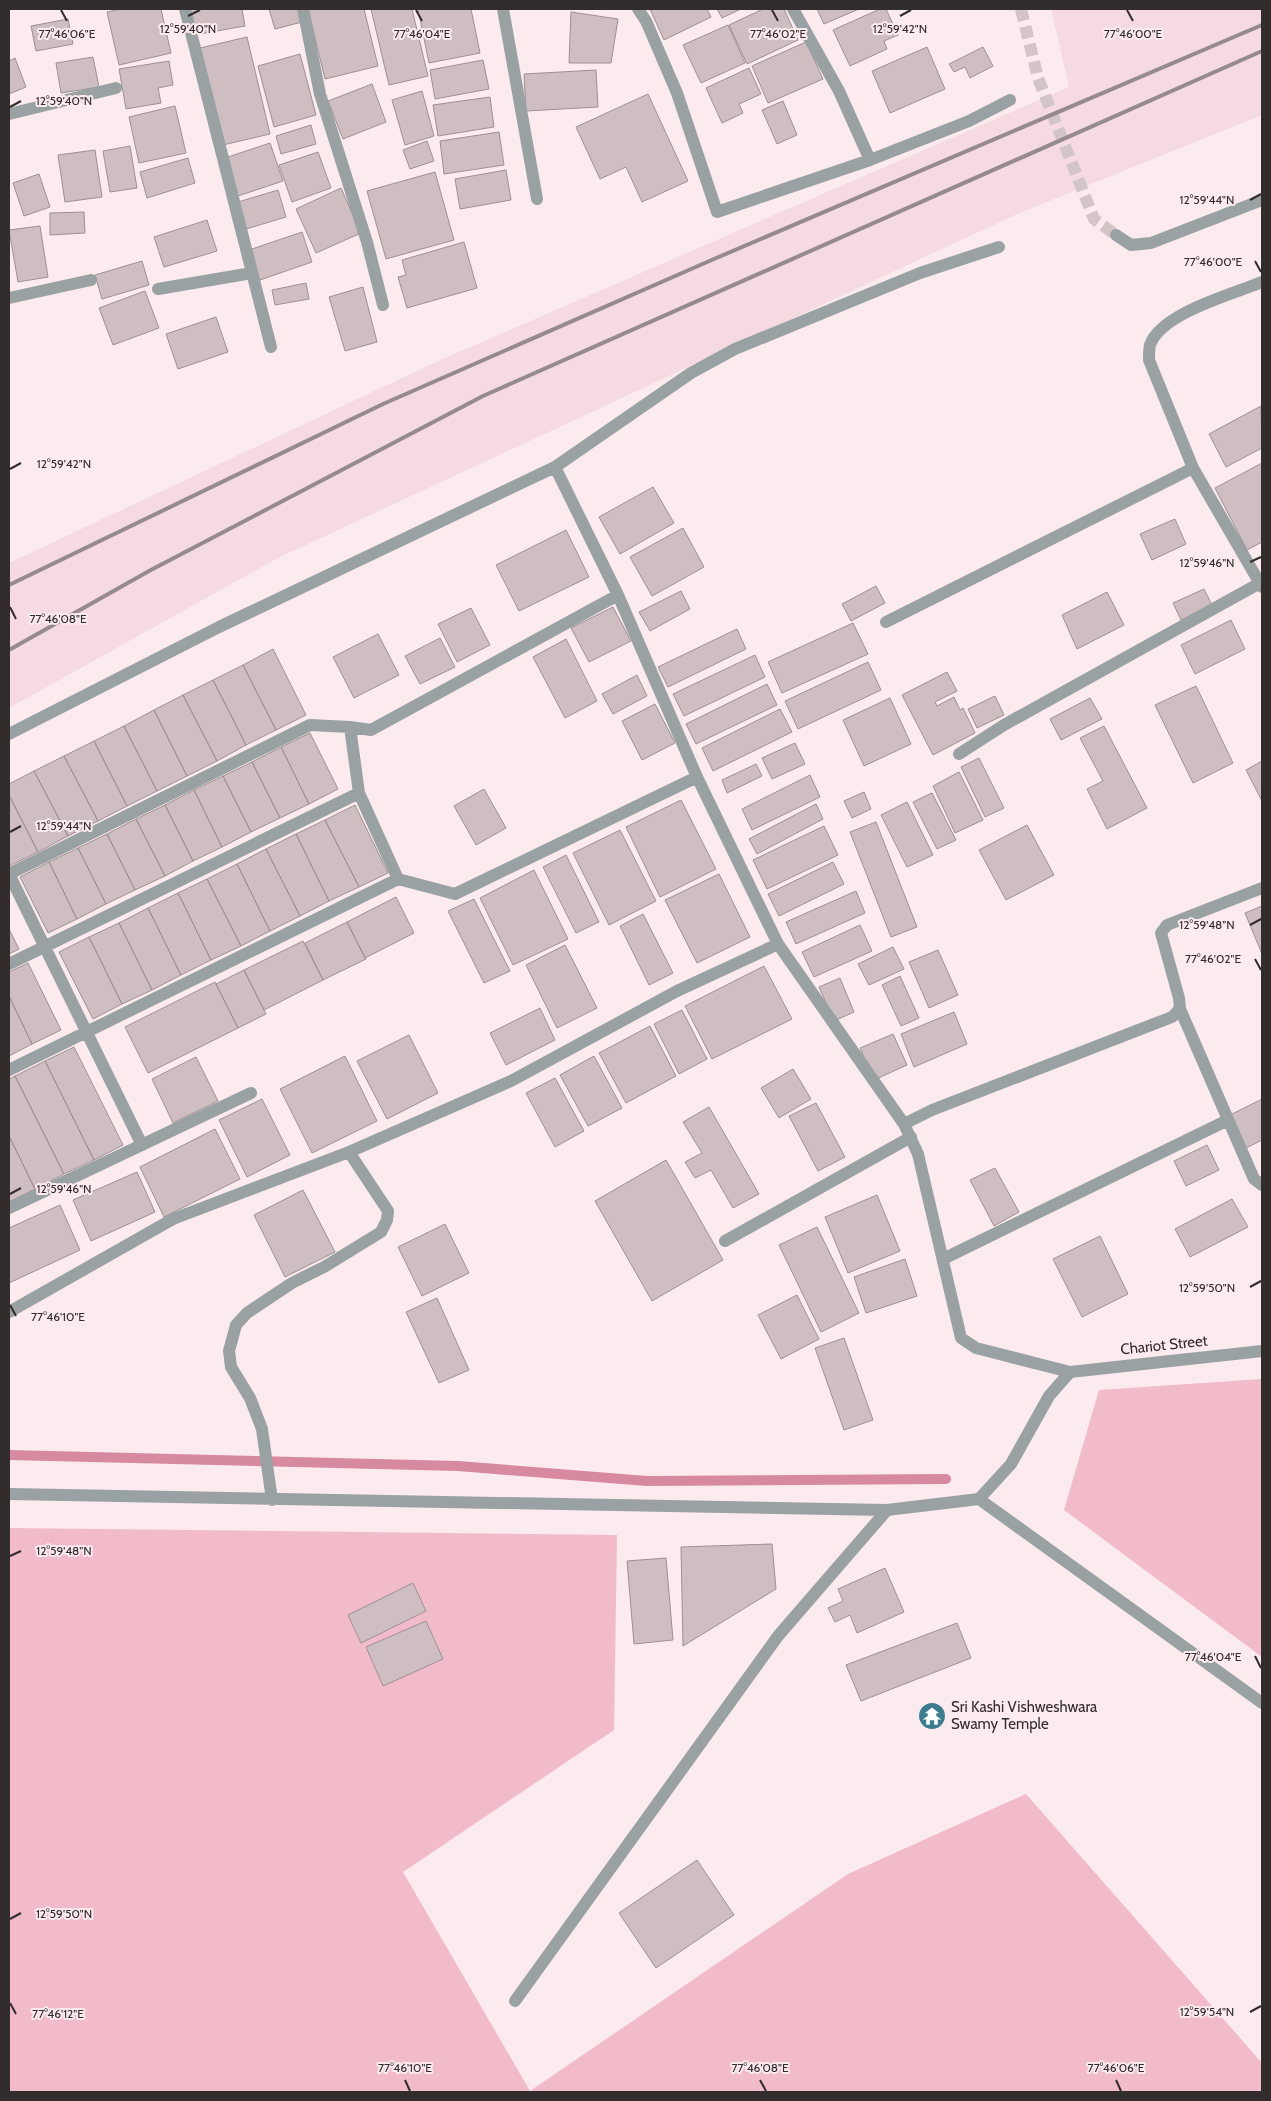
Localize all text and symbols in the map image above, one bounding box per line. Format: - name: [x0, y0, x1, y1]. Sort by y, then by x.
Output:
- text: 12°59'40"N: [160, 21, 216, 36]
- text: 12°59'42"N: [873, 21, 927, 36]
- text: 77°46'06"E: [39, 26, 96, 41]
- text: 77°46'04"E: [394, 26, 451, 41]
- text: 77°46'02"E: [750, 26, 806, 41]
- text: 77°46'00"E: [1104, 26, 1163, 41]
- text: 12°59'40"N: [36, 93, 92, 108]
- text: 12°59'44"N: [1180, 192, 1234, 207]
- text: 77°46'00"E: [1184, 254, 1243, 269]
- text: 12°59'42"N: [37, 456, 91, 471]
- text: 12°59'46"N: [1180, 555, 1234, 570]
- text: 77°46'08"E: [29, 611, 87, 626]
- text: 12°59'44"N: [37, 818, 91, 833]
- text: 12°59'48"N: [1179, 917, 1235, 932]
- text: 77°46'02"E: [1185, 951, 1241, 966]
- text: 12°59'46"N: [37, 1181, 91, 1196]
- text: 12°59'50"N: [1179, 1280, 1235, 1295]
- text: 77°46'10"E: [31, 1309, 85, 1324]
- street label: Chariot Street: [1119, 1331, 1209, 1359]
- text: 12°59'48"N: [36, 1543, 92, 1558]
- text: 77°46'04"E: [1185, 1649, 1242, 1664]
- place label: Sri Kashi Vishweshwara Swamy Temple: [951, 1698, 1098, 1733]
- temple icon: Sri Kashi Vishweshwara Swamy Temple: [917, 1701, 947, 1731]
- text: 12°59'50"N: [36, 1906, 92, 1921]
- text: 12°59'54"N: [1180, 2004, 1234, 2019]
- text: 77°46'12"E: [32, 2006, 84, 2021]
- text: 77°46'10"E: [378, 2060, 432, 2075]
- text: 77°46'08"E: [731, 2060, 789, 2075]
- text: 77°46'06"E: [1088, 2060, 1145, 2075]

